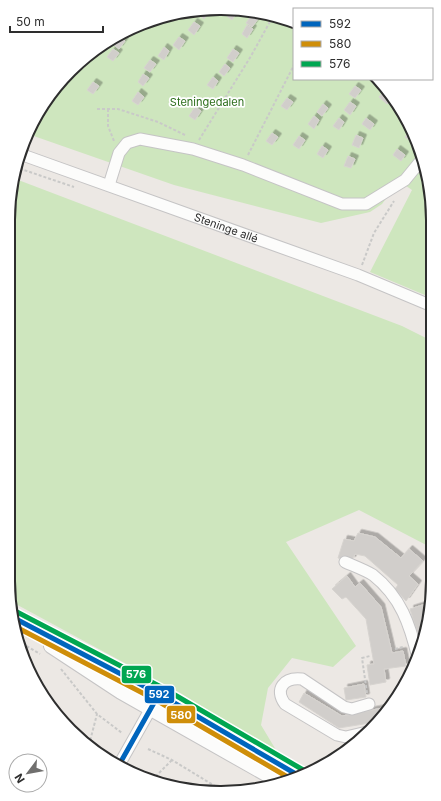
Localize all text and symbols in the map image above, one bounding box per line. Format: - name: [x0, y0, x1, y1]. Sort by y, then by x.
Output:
- scale bar: [10, 8, 103, 34]
- legend: [293, 8, 433, 80]
- text: 50 m: [16, 14, 45, 29]
- text: 592: [329, 16, 351, 31]
- text: 580: [329, 36, 351, 51]
- text: 576: [329, 56, 350, 71]
- park label: Steningedalen: [170, 95, 244, 109]
- street label: Steninge allé: [192, 210, 260, 246]
- line badge: 576: [121, 665, 152, 684]
- text: 576: [126, 667, 146, 681]
- line badge: 592: [144, 685, 175, 704]
- text: 592: [148, 687, 170, 701]
- line badge: 580: [166, 705, 196, 724]
- text: 580: [170, 708, 192, 722]
- north arrow: [8, 753, 48, 793]
- text: N: [11, 771, 28, 786]

